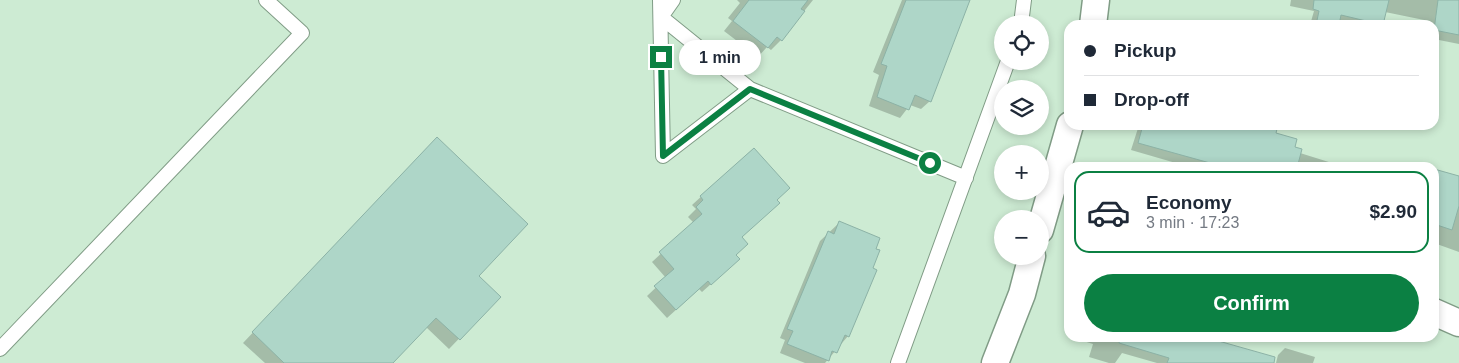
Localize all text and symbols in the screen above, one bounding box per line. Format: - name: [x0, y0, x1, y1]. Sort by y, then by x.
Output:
- map controls: [994, 15, 1049, 265]
- button: locate: [994, 15, 1049, 70]
- callout: 1 min: [678, 40, 761, 74]
- text: Pickup: [1114, 40, 1176, 61]
- route end: [650, 46, 672, 68]
- text: 1 min: [699, 49, 741, 66]
- button: layers: [994, 80, 1049, 135]
- text: Drop-off: [1114, 89, 1189, 110]
- button: +: [994, 145, 1049, 200]
- route start: [919, 152, 941, 174]
- icon: car: [1086, 190, 1131, 235]
- text: Economy: [1146, 192, 1232, 213]
- text: $2.90: [1369, 201, 1417, 222]
- button: −: [994, 210, 1049, 265]
- text: 3 min · 17:23: [1146, 214, 1239, 231]
- button: Confirm: [1084, 274, 1419, 332]

